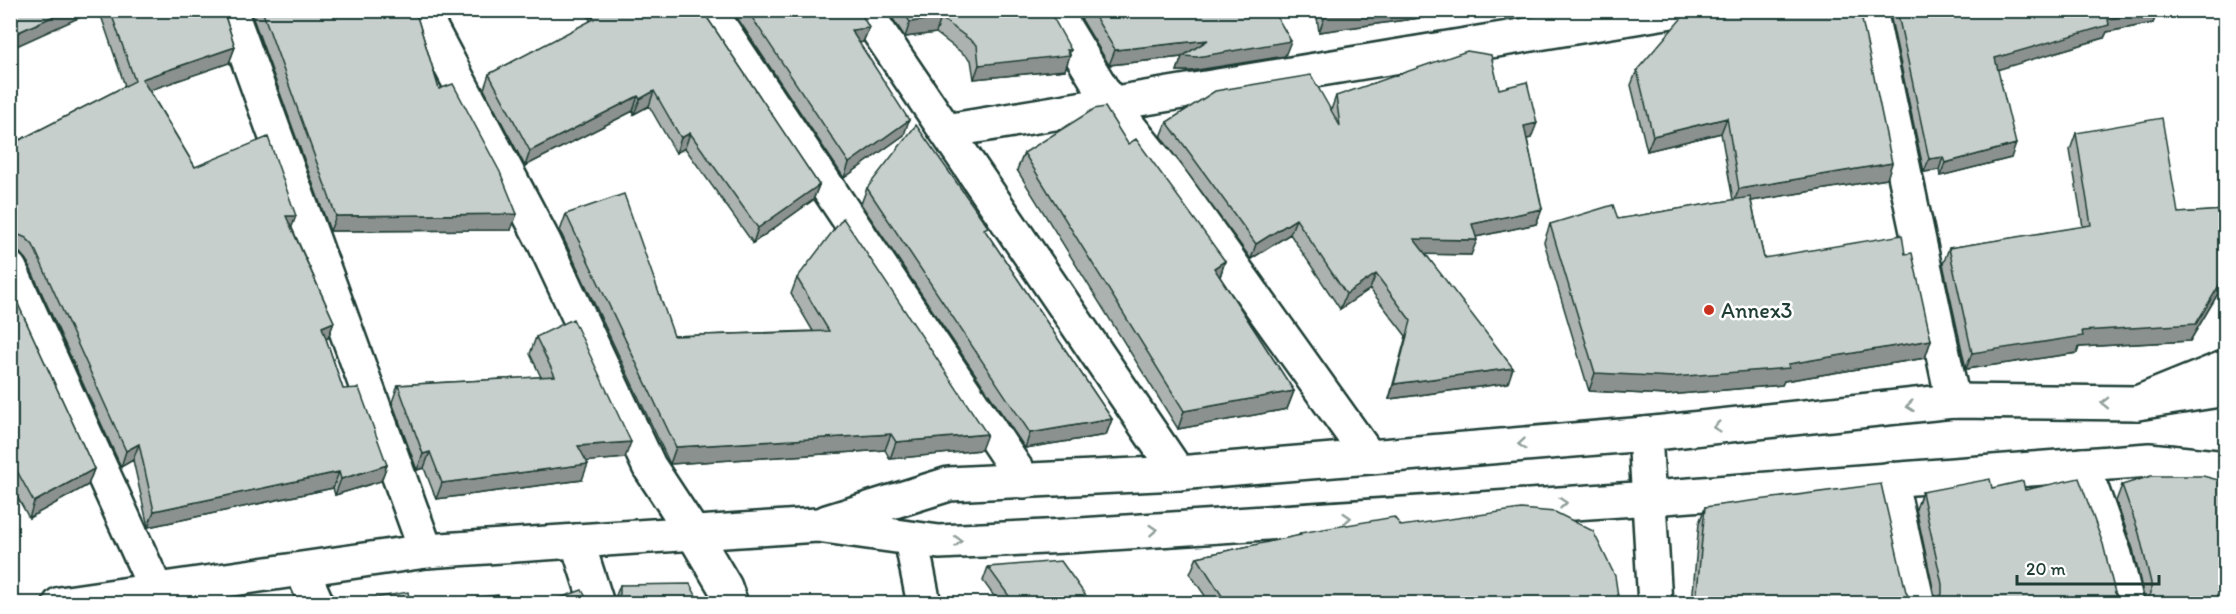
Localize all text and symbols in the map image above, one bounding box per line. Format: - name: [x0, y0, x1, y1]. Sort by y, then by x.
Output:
- place label: Annex3: [1721, 297, 1793, 324]
- marker: Annex3: [1702, 303, 1716, 317]
- one-way arrow: [2101, 397, 2110, 409]
- one-way arrow: [1906, 399, 1915, 412]
- one-way arrow: [1712, 420, 1721, 432]
- one-way arrow: [1518, 437, 1527, 450]
- one-way arrow: [1558, 497, 1567, 510]
- one-way arrow: [1343, 511, 1352, 524]
- one-way arrow: [1148, 524, 1157, 537]
- one-way arrow: [953, 535, 962, 548]
- scale bar: [2017, 548, 2160, 586]
- text: 20 m: [2026, 558, 2066, 580]

